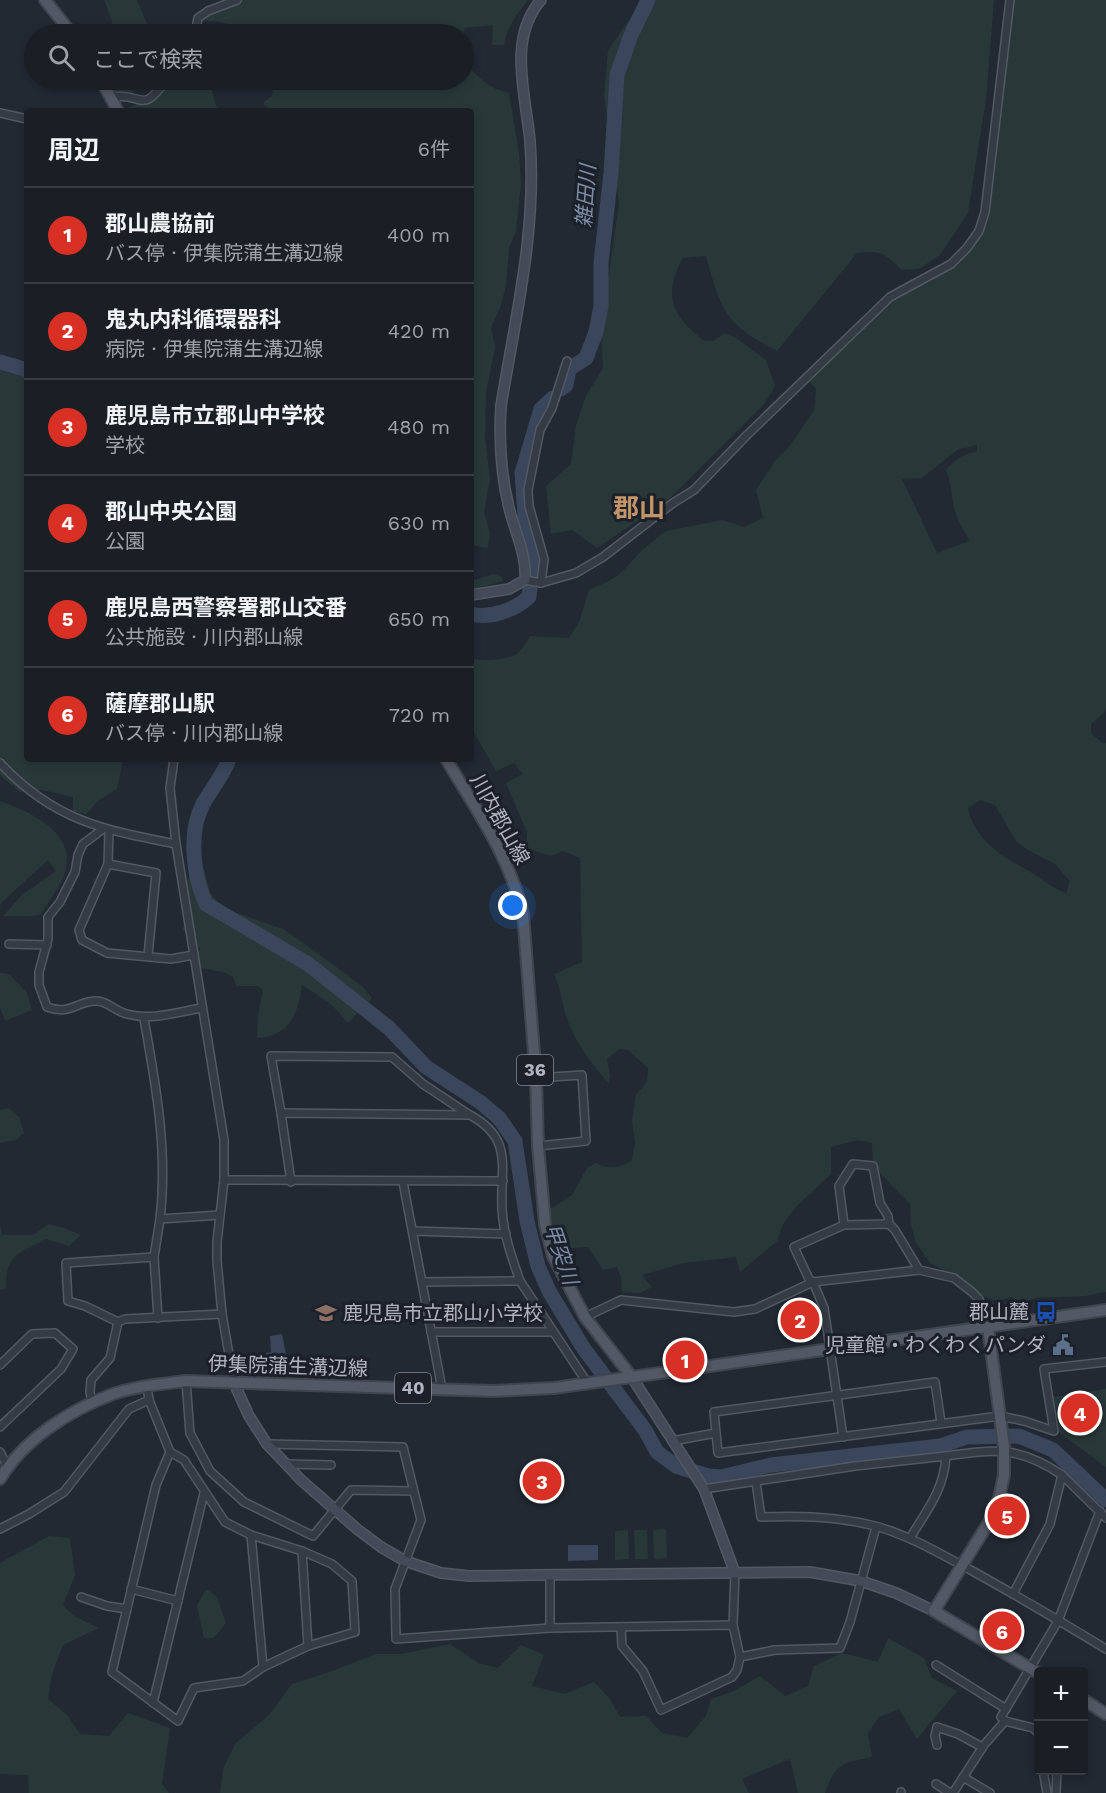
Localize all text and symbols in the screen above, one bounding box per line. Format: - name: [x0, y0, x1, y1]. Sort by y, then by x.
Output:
- search box: [24, 24, 474, 90]
- icon: search: [45, 41, 78, 74]
- text: ここで検索: [93, 47, 203, 72]
- text: 周辺: [48, 135, 100, 165]
- text: 6件: [418, 137, 450, 161]
- water label: 雑田川: [571, 162, 600, 228]
- text: 郡山農協前: [105, 211, 215, 236]
- text: 1: [63, 223, 72, 247]
- text: 400 m: [387, 223, 450, 247]
- text: バス停 · 伊集院蒲生溝辺線: [105, 241, 343, 265]
- text: 鬼丸内科循環器科: [105, 307, 281, 332]
- text: 2: [62, 319, 73, 343]
- text: 420 m: [388, 319, 450, 343]
- text: 病院 · 伊集院蒲生溝辺線: [105, 337, 323, 361]
- text: 鹿児島市立郡山中学校: [105, 403, 325, 428]
- text: 3: [62, 415, 73, 439]
- text: 480 m: [387, 415, 450, 439]
- text: 学校: [105, 433, 145, 457]
- district label: 郡山: [613, 493, 665, 523]
- text: 郡山中央公園: [105, 499, 237, 524]
- text: 4: [61, 511, 74, 535]
- text: 630 m: [388, 511, 450, 535]
- text: 公園: [105, 529, 145, 553]
- text: 鹿児島西警察署郡山交番: [105, 595, 347, 620]
- text: 5: [62, 607, 73, 631]
- text: 650 m: [388, 607, 450, 631]
- text: 公共施設 · 川内郡山線: [105, 625, 303, 649]
- text: 薩摩郡山駅: [105, 691, 215, 716]
- text: 6: [61, 703, 74, 727]
- text: 720 m: [389, 703, 450, 727]
- text: バス停 · 川内郡山線: [105, 721, 283, 745]
- street label: 川内郡山線: [465, 769, 535, 869]
- your location: [498, 891, 527, 920]
- road number: 36: [517, 1055, 553, 1085]
- water label: 甲突川: [539, 1220, 584, 1290]
- pin: 2: [780, 1298, 820, 1342]
- place label: 郡山麓: [969, 1300, 1029, 1324]
- bus stop icon: 郡山麓: [1034, 1300, 1058, 1324]
- school or university icon: 鹿児島市立郡山小学校: [314, 1301, 338, 1325]
- place label: 鹿児島市立郡山小学校: [343, 1301, 543, 1325]
- place label: 児童館・わくわくパンダ: [825, 1333, 1046, 1357]
- public building icon: 児童館・わくわくパンダ: [1051, 1333, 1075, 1357]
- pin: 1: [666, 1338, 704, 1382]
- street label: 伊集院蒲生溝辺線: [208, 1351, 368, 1381]
- road number: 40: [395, 1373, 431, 1403]
- pin: 4: [1060, 1390, 1100, 1436]
- pin: 3: [522, 1458, 562, 1504]
- pin: 5: [988, 1494, 1026, 1538]
- pin: 6: [982, 1608, 1022, 1654]
- map controls: [1034, 1667, 1088, 1775]
- button: +: [1034, 1667, 1088, 1721]
- button: −: [1034, 1721, 1088, 1775]

